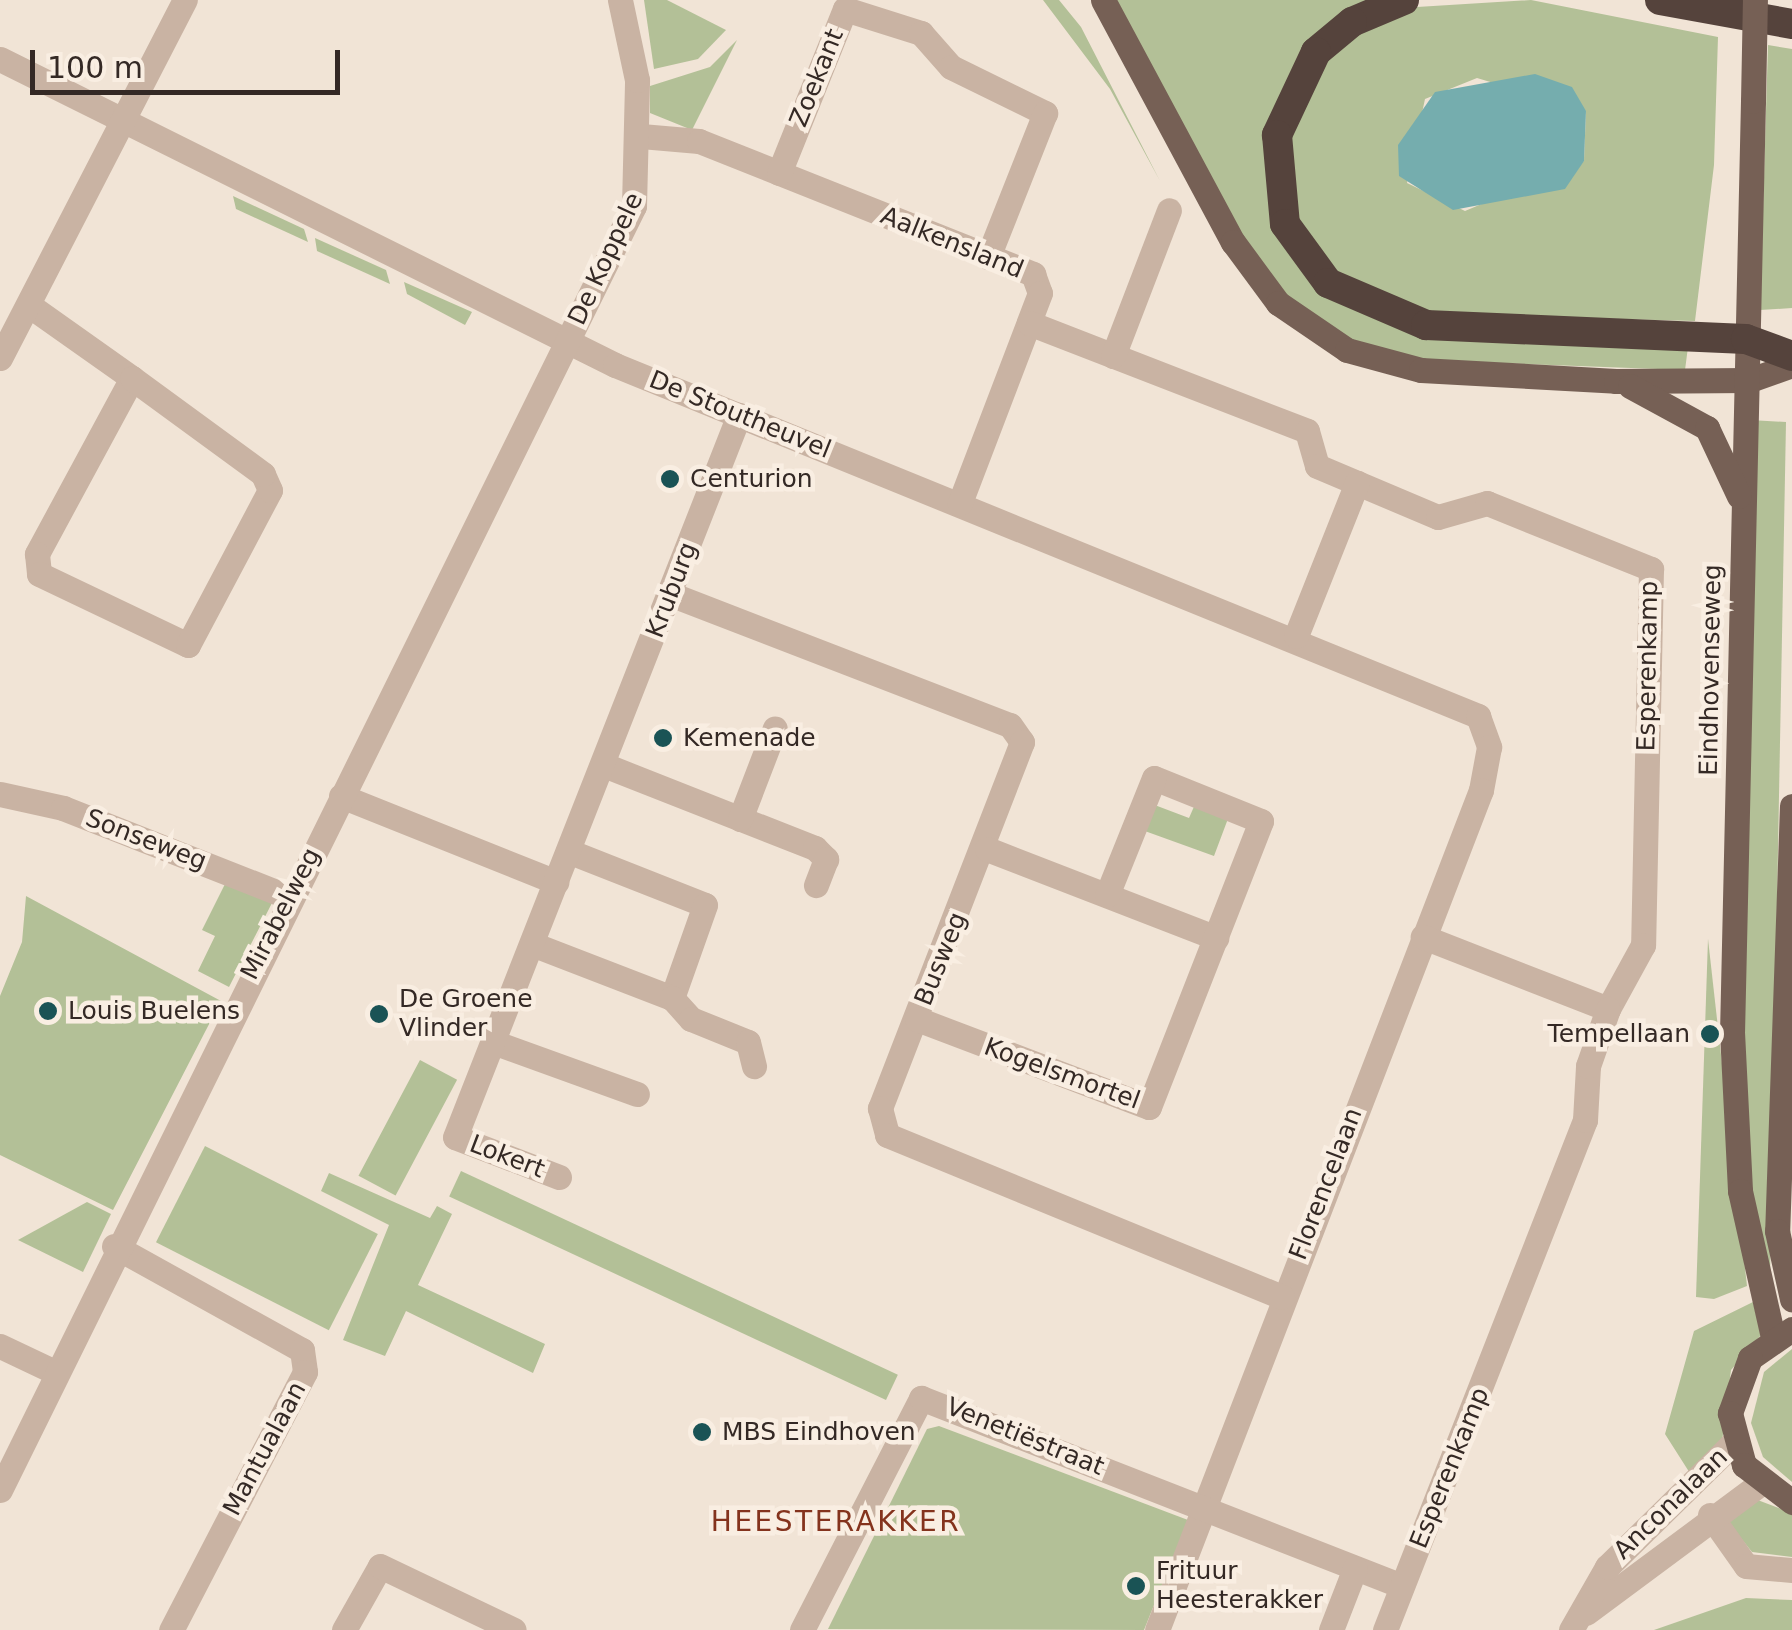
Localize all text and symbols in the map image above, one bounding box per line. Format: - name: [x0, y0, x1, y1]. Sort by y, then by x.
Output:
- street label: Zoekant: [784, 25, 850, 131]
- scale bar: [35, 30, 345, 92]
- text: 100 m: [47, 50, 143, 85]
- street label: De Koppele: [562, 188, 650, 330]
- street label: Aalkensland: [876, 201, 1028, 285]
- street label: De Stoutheuvel: [645, 365, 835, 465]
- place label: Centurion: [690, 464, 813, 494]
- marker: Centurion: [659, 468, 681, 490]
- street label: Kruburg: [640, 538, 704, 642]
- street label: Eindhovenseweg: [1694, 564, 1728, 776]
- street label: Esperenkamp: [1632, 580, 1664, 752]
- place label: Kemenade: [683, 723, 816, 753]
- marker: Kemenade: [652, 727, 674, 749]
- street label: Sonseweg: [81, 803, 211, 877]
- street label: Mirabelweg: [235, 843, 327, 985]
- street label: Busweg: [909, 908, 973, 1010]
- place label: De Groene Vlinder: [399, 985, 533, 1044]
- place label: Louis Buelens: [68, 996, 240, 1026]
- marker: Louis Buelens: [37, 1000, 59, 1022]
- marker: De Groene Vlinder: [368, 1003, 390, 1025]
- place label: Tempellaan: [1548, 1019, 1690, 1049]
- marker: Tempellaan: [1699, 1023, 1721, 1045]
- street label: Kogelsmortel: [980, 1032, 1144, 1116]
- street label: Florencelaan: [1283, 1104, 1369, 1264]
- street label: Lokert: [465, 1129, 549, 1185]
- street label: Mantualaan: [217, 1377, 313, 1521]
- street label: Esperenkamp: [1404, 1383, 1496, 1553]
- street label: Venetiëstraat: [942, 1392, 1108, 1482]
- place label: MBS Eindhoven: [722, 1417, 916, 1447]
- marker: MBS Eindhoven: [691, 1421, 713, 1443]
- street label: Anconalaan: [1608, 1442, 1734, 1566]
- district label: HEESTERAKKER: [711, 1505, 961, 1539]
- place label: Frituur Heesterakker: [1156, 1557, 1323, 1616]
- marker: Frituur Heesterakker: [1125, 1575, 1147, 1597]

